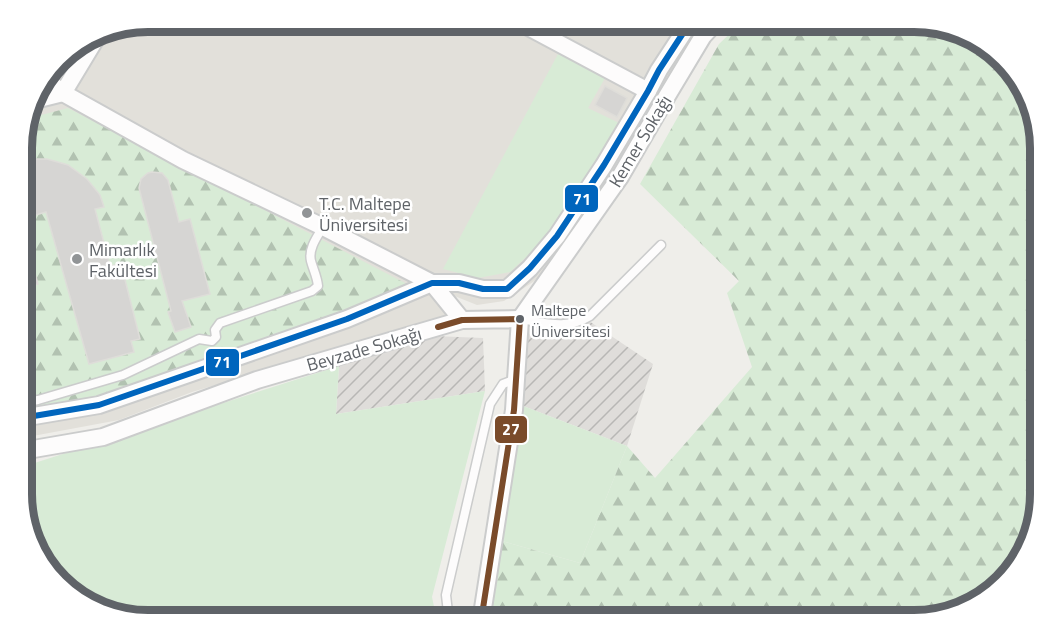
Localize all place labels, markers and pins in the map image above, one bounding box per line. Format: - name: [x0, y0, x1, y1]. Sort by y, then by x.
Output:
- place label: T.C. Maltepe Üniversitesi: [319, 190, 411, 238]
- marker: T.C. Maltepe Üniversitesi: [300, 206, 314, 220]
- place label: Mimarlık Fakültesi: [89, 236, 157, 284]
- marker: Mimarlık Fakültesi: [70, 252, 84, 266]
- place label: Maltepe Üniversitesi: [531, 298, 610, 343]
- marker: Maltepe Üniversitesi: [514, 313, 526, 325]

